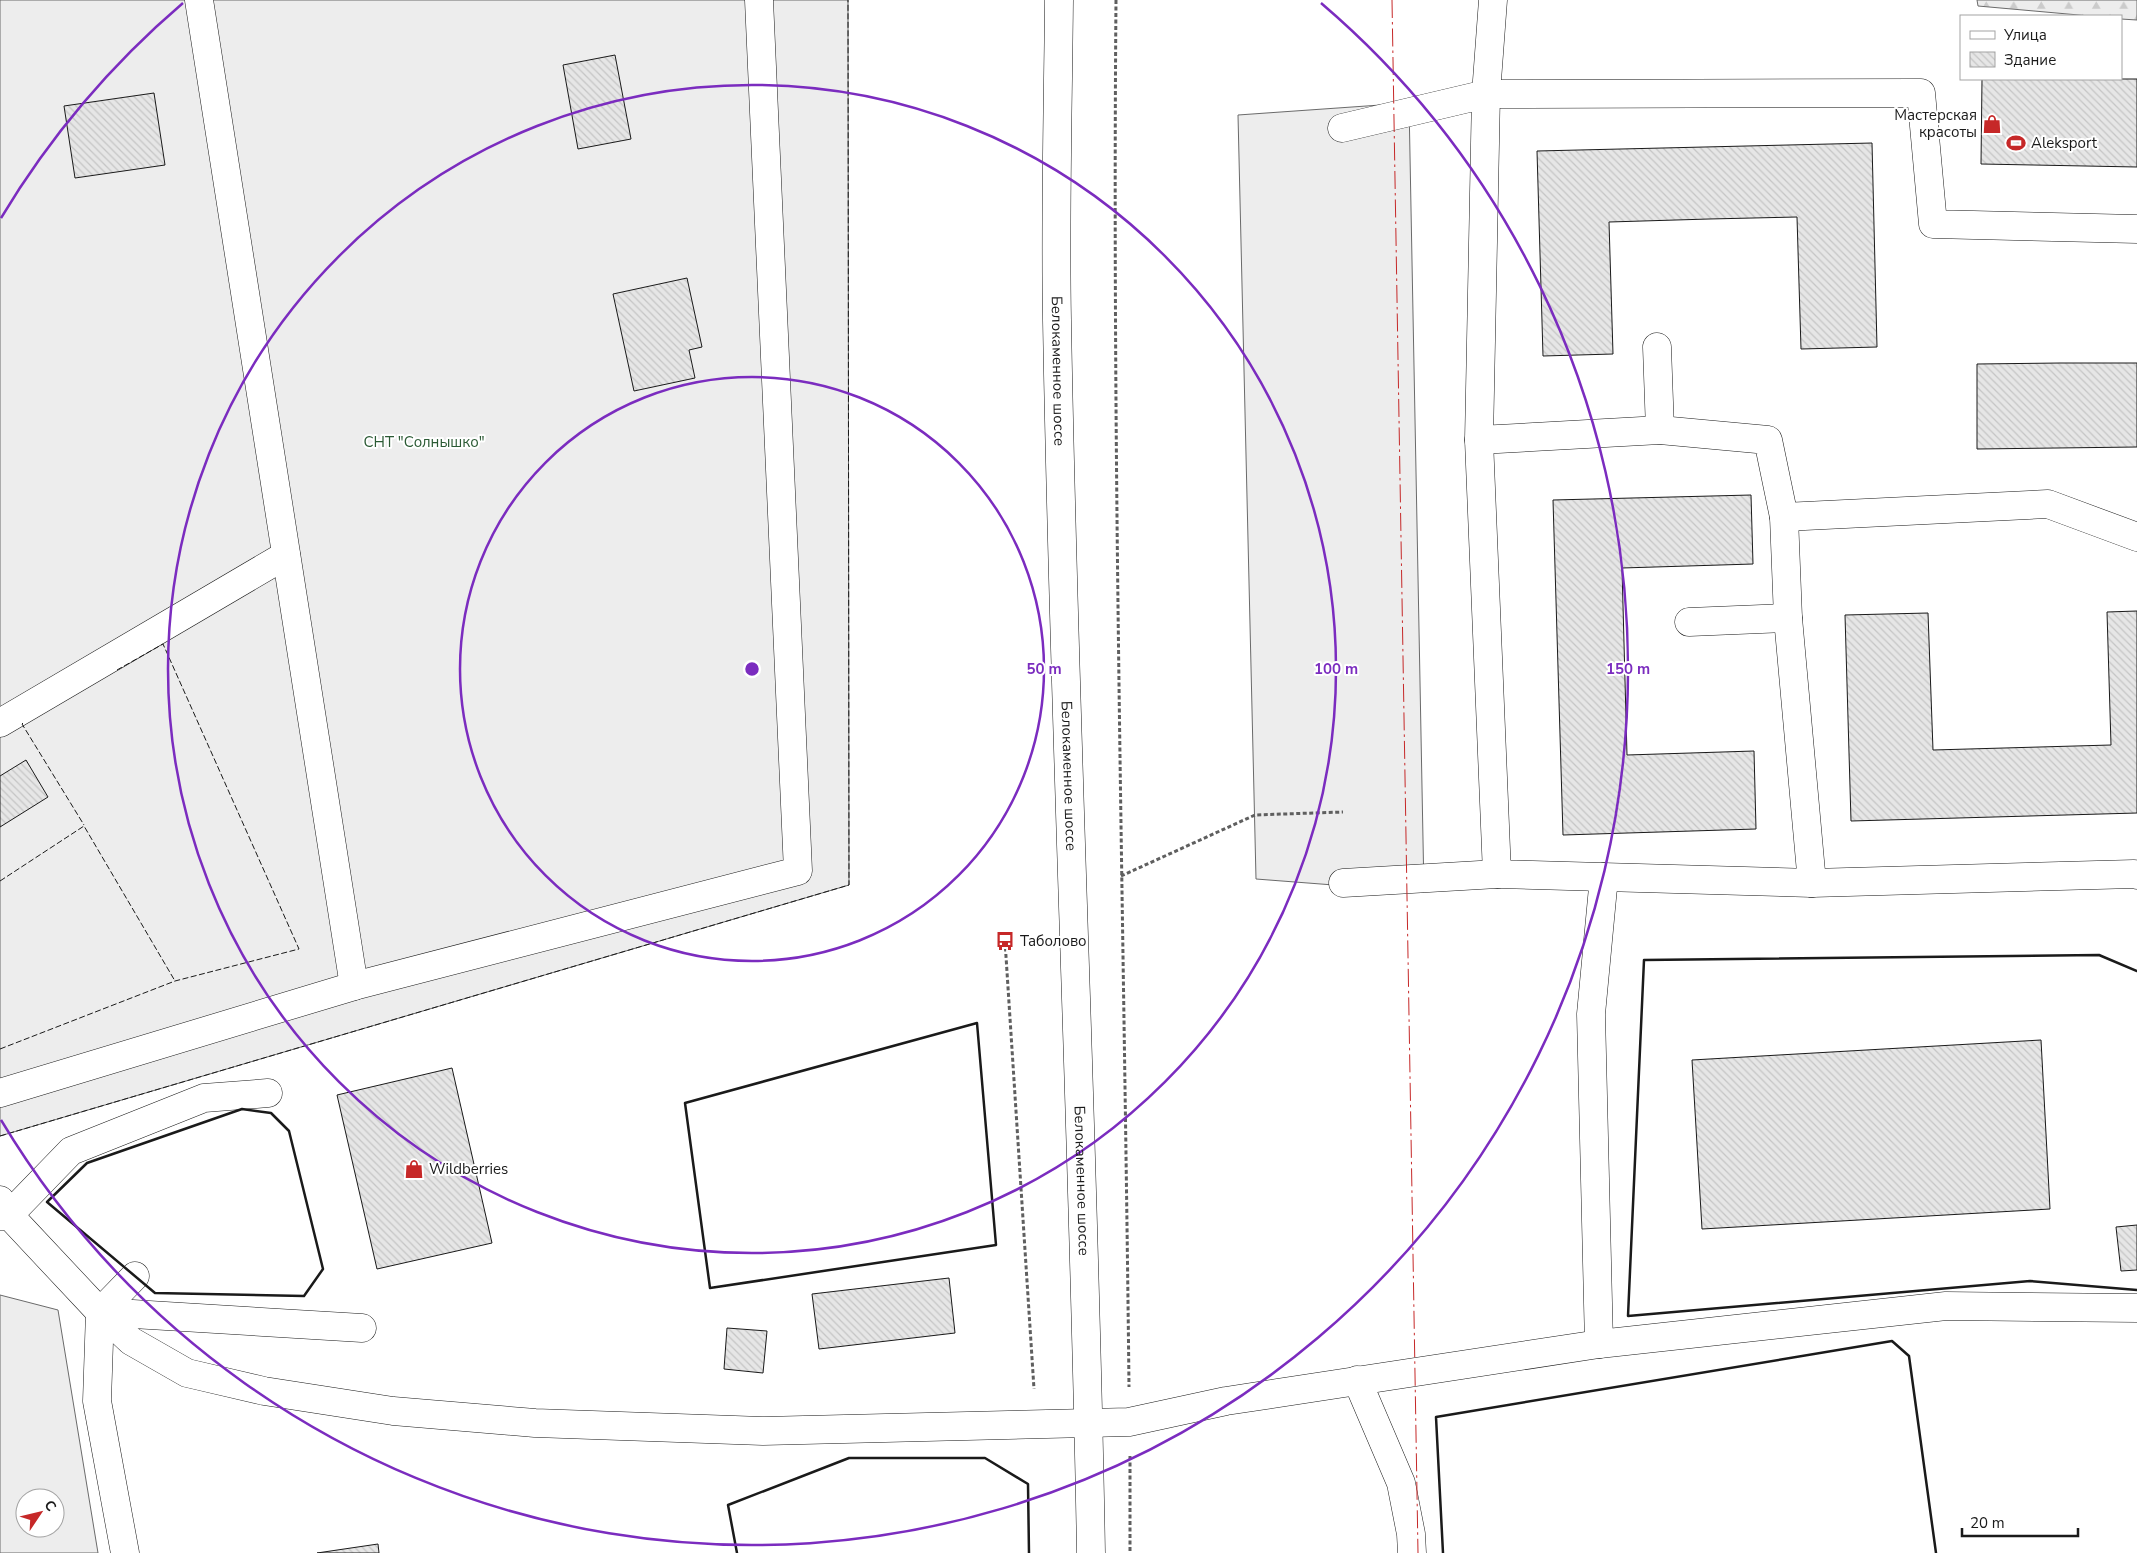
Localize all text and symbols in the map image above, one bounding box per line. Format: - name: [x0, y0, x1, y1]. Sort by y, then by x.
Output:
- legend: [1960, 15, 2122, 80]
- text: Улица: [2003, 25, 2047, 45]
- text: Здание: [2004, 50, 2056, 70]
- place label: Мастерская красоты: [1894, 105, 1977, 142]
- shop icon: Мастерская красоты: [1981, 113, 2003, 135]
- sports icon: Aleksport: [2005, 132, 2027, 154]
- place label: Aleksport: [2031, 133, 2098, 153]
- street label: Белокаменное шоссе: [1047, 296, 1070, 446]
- park label: СНТ "Солнышко": [363, 432, 485, 452]
- text: 50 m: [1026, 659, 1062, 679]
- text: 100 m: [1314, 659, 1358, 679]
- text: 150 m: [1606, 659, 1650, 679]
- centre of rings: [743, 660, 761, 678]
- street label: Белокаменное шоссе: [1056, 700, 1081, 851]
- bus stop icon: Таболово: [994, 930, 1016, 952]
- place label: Таболово: [1020, 931, 1087, 951]
- street label: Белокаменное шоссе: [1069, 1105, 1094, 1256]
- shop icon: Wildberries: [403, 1158, 425, 1180]
- place label: Wildberries: [429, 1159, 508, 1179]
- north arrow: [15, 1488, 65, 1538]
- text: С: [40, 1496, 61, 1516]
- scale bar: [1962, 1506, 2078, 1538]
- text: 20 m: [1970, 1513, 2005, 1533]

